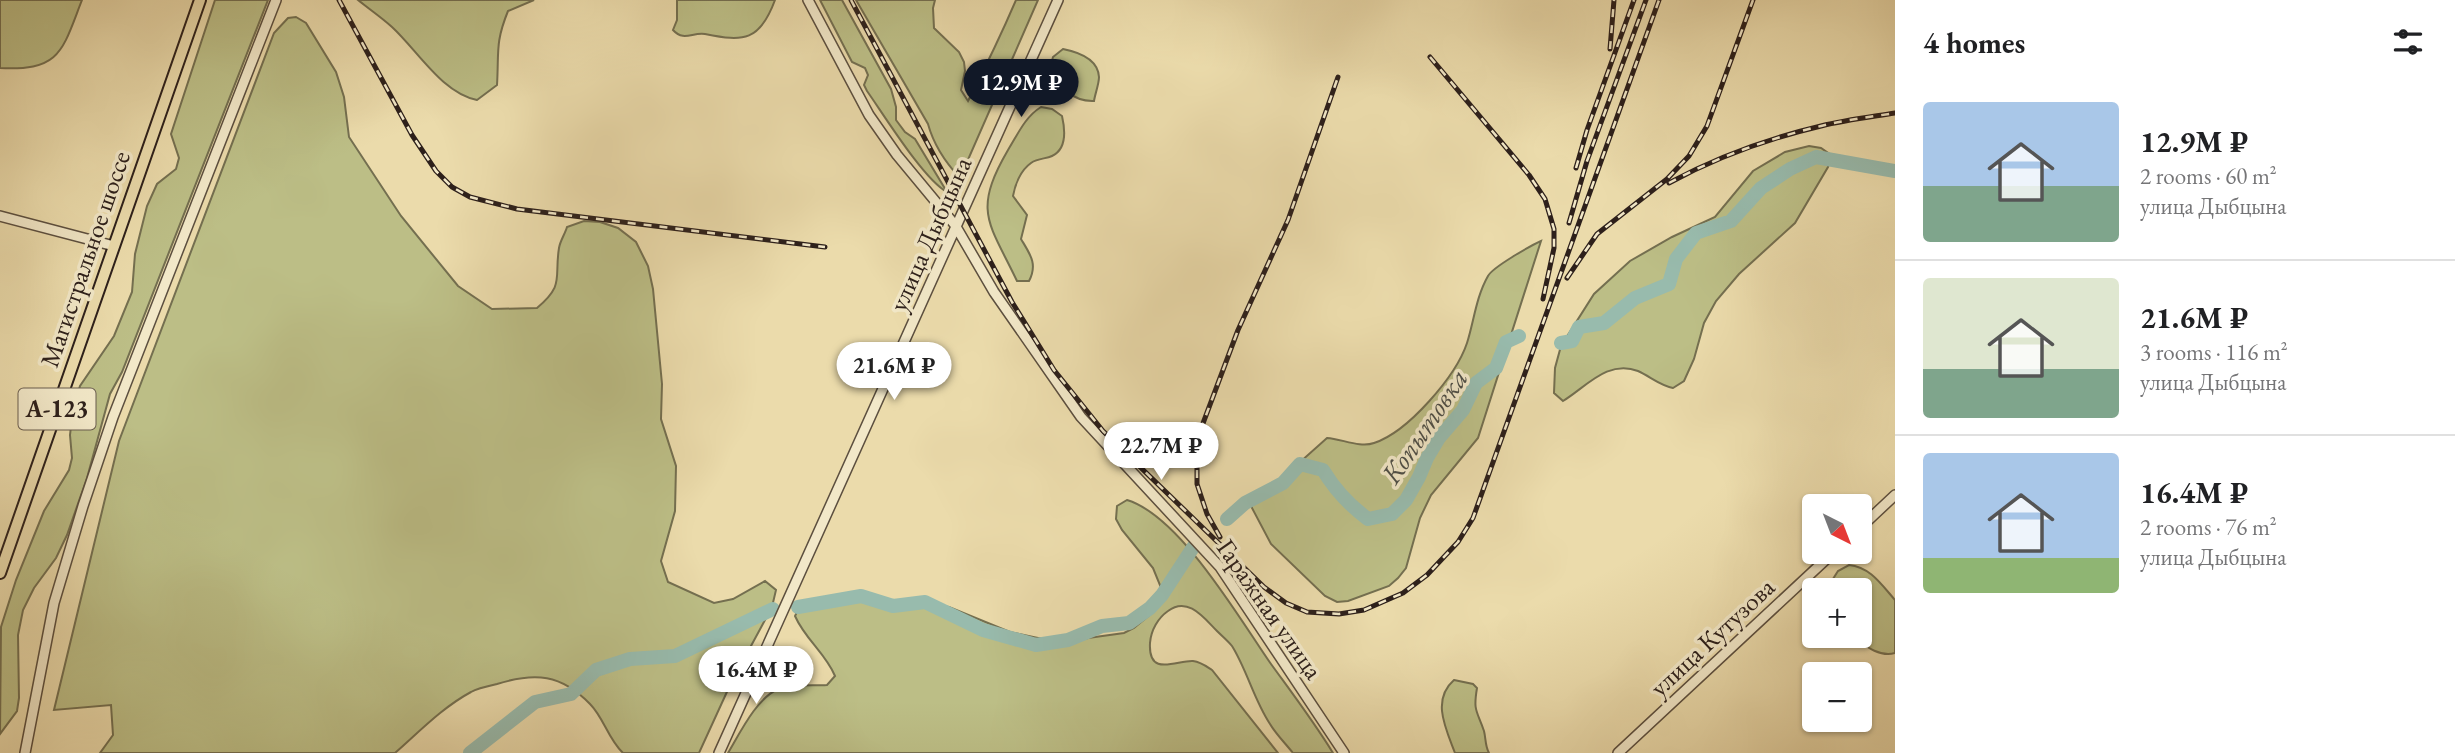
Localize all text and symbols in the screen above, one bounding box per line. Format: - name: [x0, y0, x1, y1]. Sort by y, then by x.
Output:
- text: 4 homes: [1923, 23, 2025, 62]
- icon: filters: [2389, 23, 2427, 61]
- pin: 12.9M ₽: [956, 60, 1086, 119]
- text: 12.9M ₽: [980, 67, 1062, 97]
- text: 12.9M ₽: [2140, 122, 2248, 161]
- icon: home: [1979, 130, 2063, 214]
- street label: Магистральное шоссе: [32, 146, 138, 372]
- street label: улица Дыбцына: [881, 151, 979, 317]
- text: 2 rooms · 60 m²: [2140, 161, 2277, 191]
- text: улица Дыбцына: [2140, 191, 2287, 221]
- text: 21.6M ₽: [2140, 298, 2248, 337]
- icon: home: [1979, 306, 2063, 390]
- text: 3 rooms · 116 m²: [2140, 337, 2288, 367]
- pin: 21.6M ₽: [829, 342, 959, 402]
- text: 21.6M ₽: [853, 350, 935, 380]
- water label: Копытовка: [1372, 362, 1476, 491]
- text: улица Дыбцына: [2140, 367, 2287, 397]
- road number: А-123: [18, 388, 96, 430]
- pin: 22.7M ₽: [1096, 422, 1226, 482]
- text: 22.7M ₽: [1120, 430, 1202, 460]
- text: 16.4M ₽: [2140, 473, 2248, 512]
- icon: home: [1979, 481, 2063, 565]
- north arrow: [1802, 494, 1872, 564]
- map controls: [1802, 494, 1872, 732]
- text: 2 rooms · 76 m²: [2140, 512, 2277, 542]
- street label: Гаражная улица: [1209, 532, 1331, 686]
- text: улица Дыбцына: [2140, 542, 2287, 572]
- street label: улица Кутузова: [1642, 570, 1782, 704]
- button: +: [1802, 578, 1872, 648]
- pin: 16.4M ₽: [691, 646, 821, 706]
- text: 16.4M ₽: [715, 654, 797, 684]
- button: −: [1802, 662, 1872, 732]

